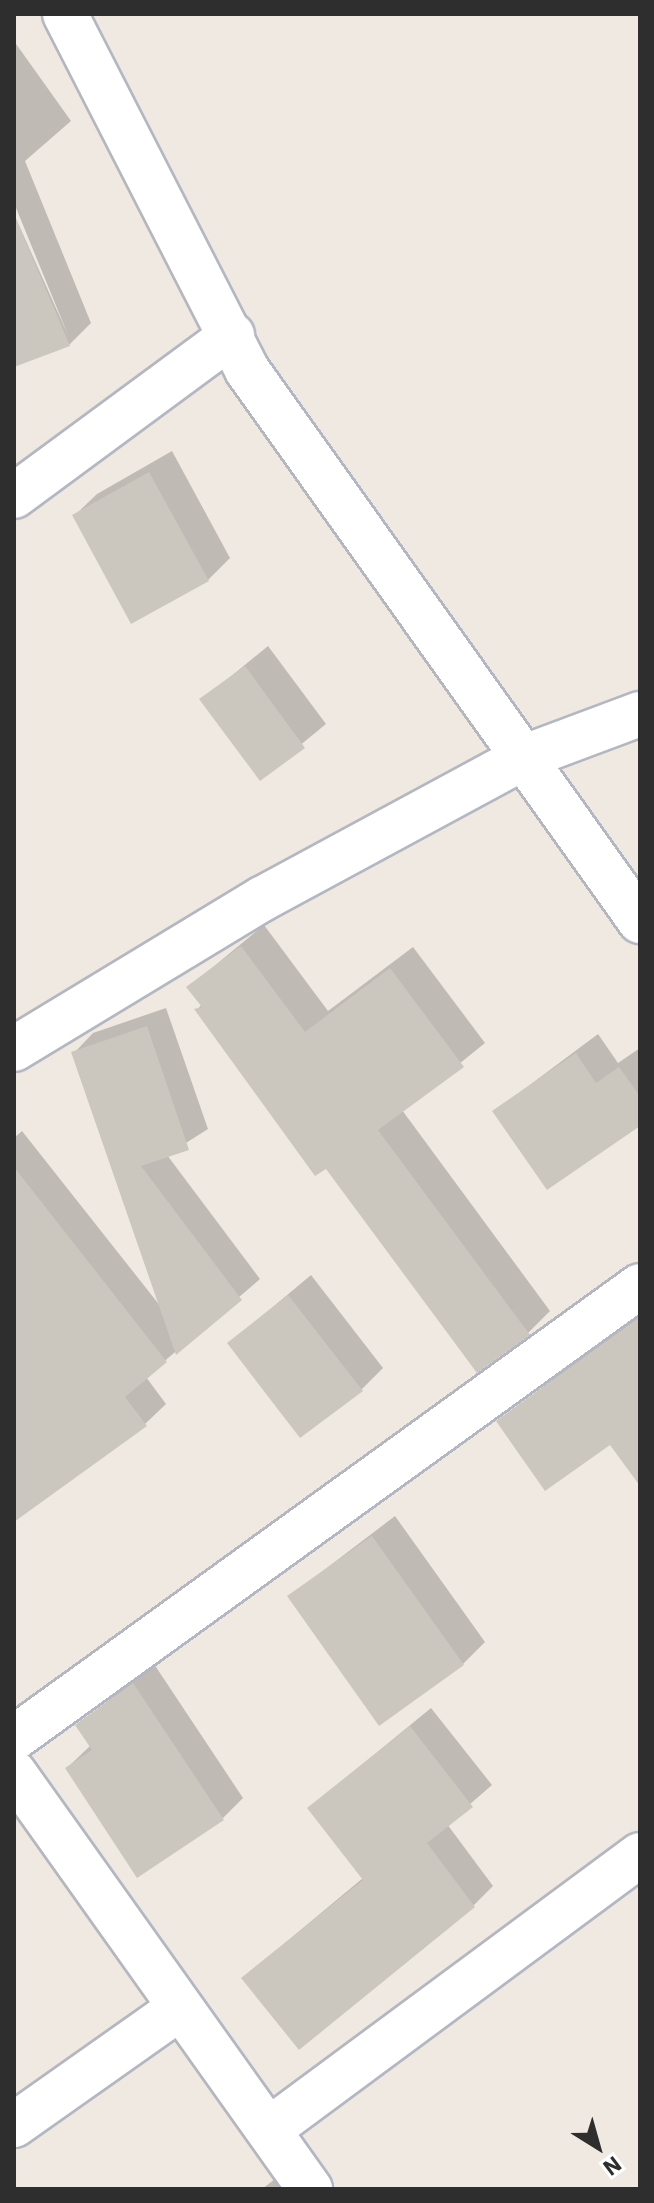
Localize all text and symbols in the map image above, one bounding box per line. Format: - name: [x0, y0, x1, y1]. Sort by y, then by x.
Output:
- north arrow: [558, 2107, 638, 2187]
- text: N: [598, 2150, 628, 2183]

